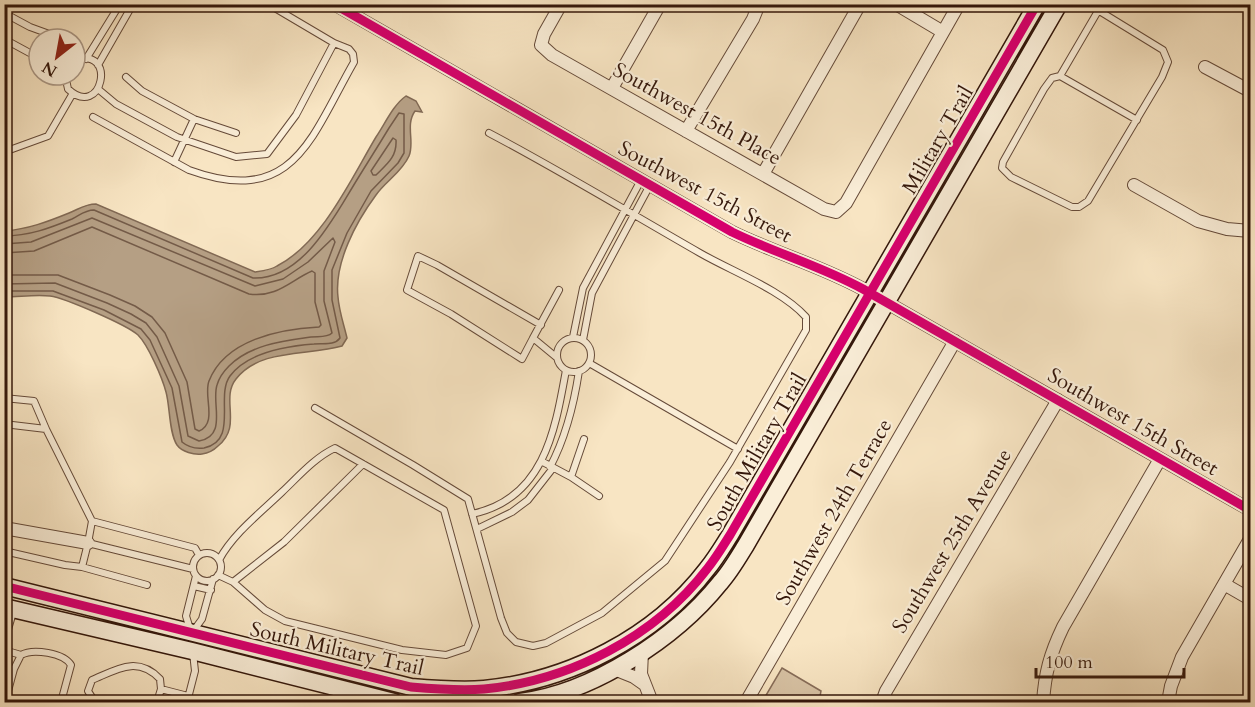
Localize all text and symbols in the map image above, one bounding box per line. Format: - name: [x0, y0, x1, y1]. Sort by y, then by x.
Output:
- north arrow: [27, 27, 87, 87]
- text: N: [38, 56, 61, 82]
- street label: Southwest 15th Place: [608, 56, 786, 172]
- street label: Military Trail: [895, 81, 981, 199]
- street label: Southwest 15th Street: [613, 134, 797, 250]
- street label: Southwest 15th Street: [1042, 361, 1224, 483]
- street label: South Military Trail: [700, 368, 814, 536]
- street label: Southwest 24th Terrace: [769, 413, 899, 611]
- street label: Southwest 25th Avenue: [885, 443, 1019, 639]
- street label: South Military Trail: [247, 615, 427, 683]
- scale bar: [1036, 641, 1184, 679]
- text: 100 m: [1045, 650, 1093, 675]

